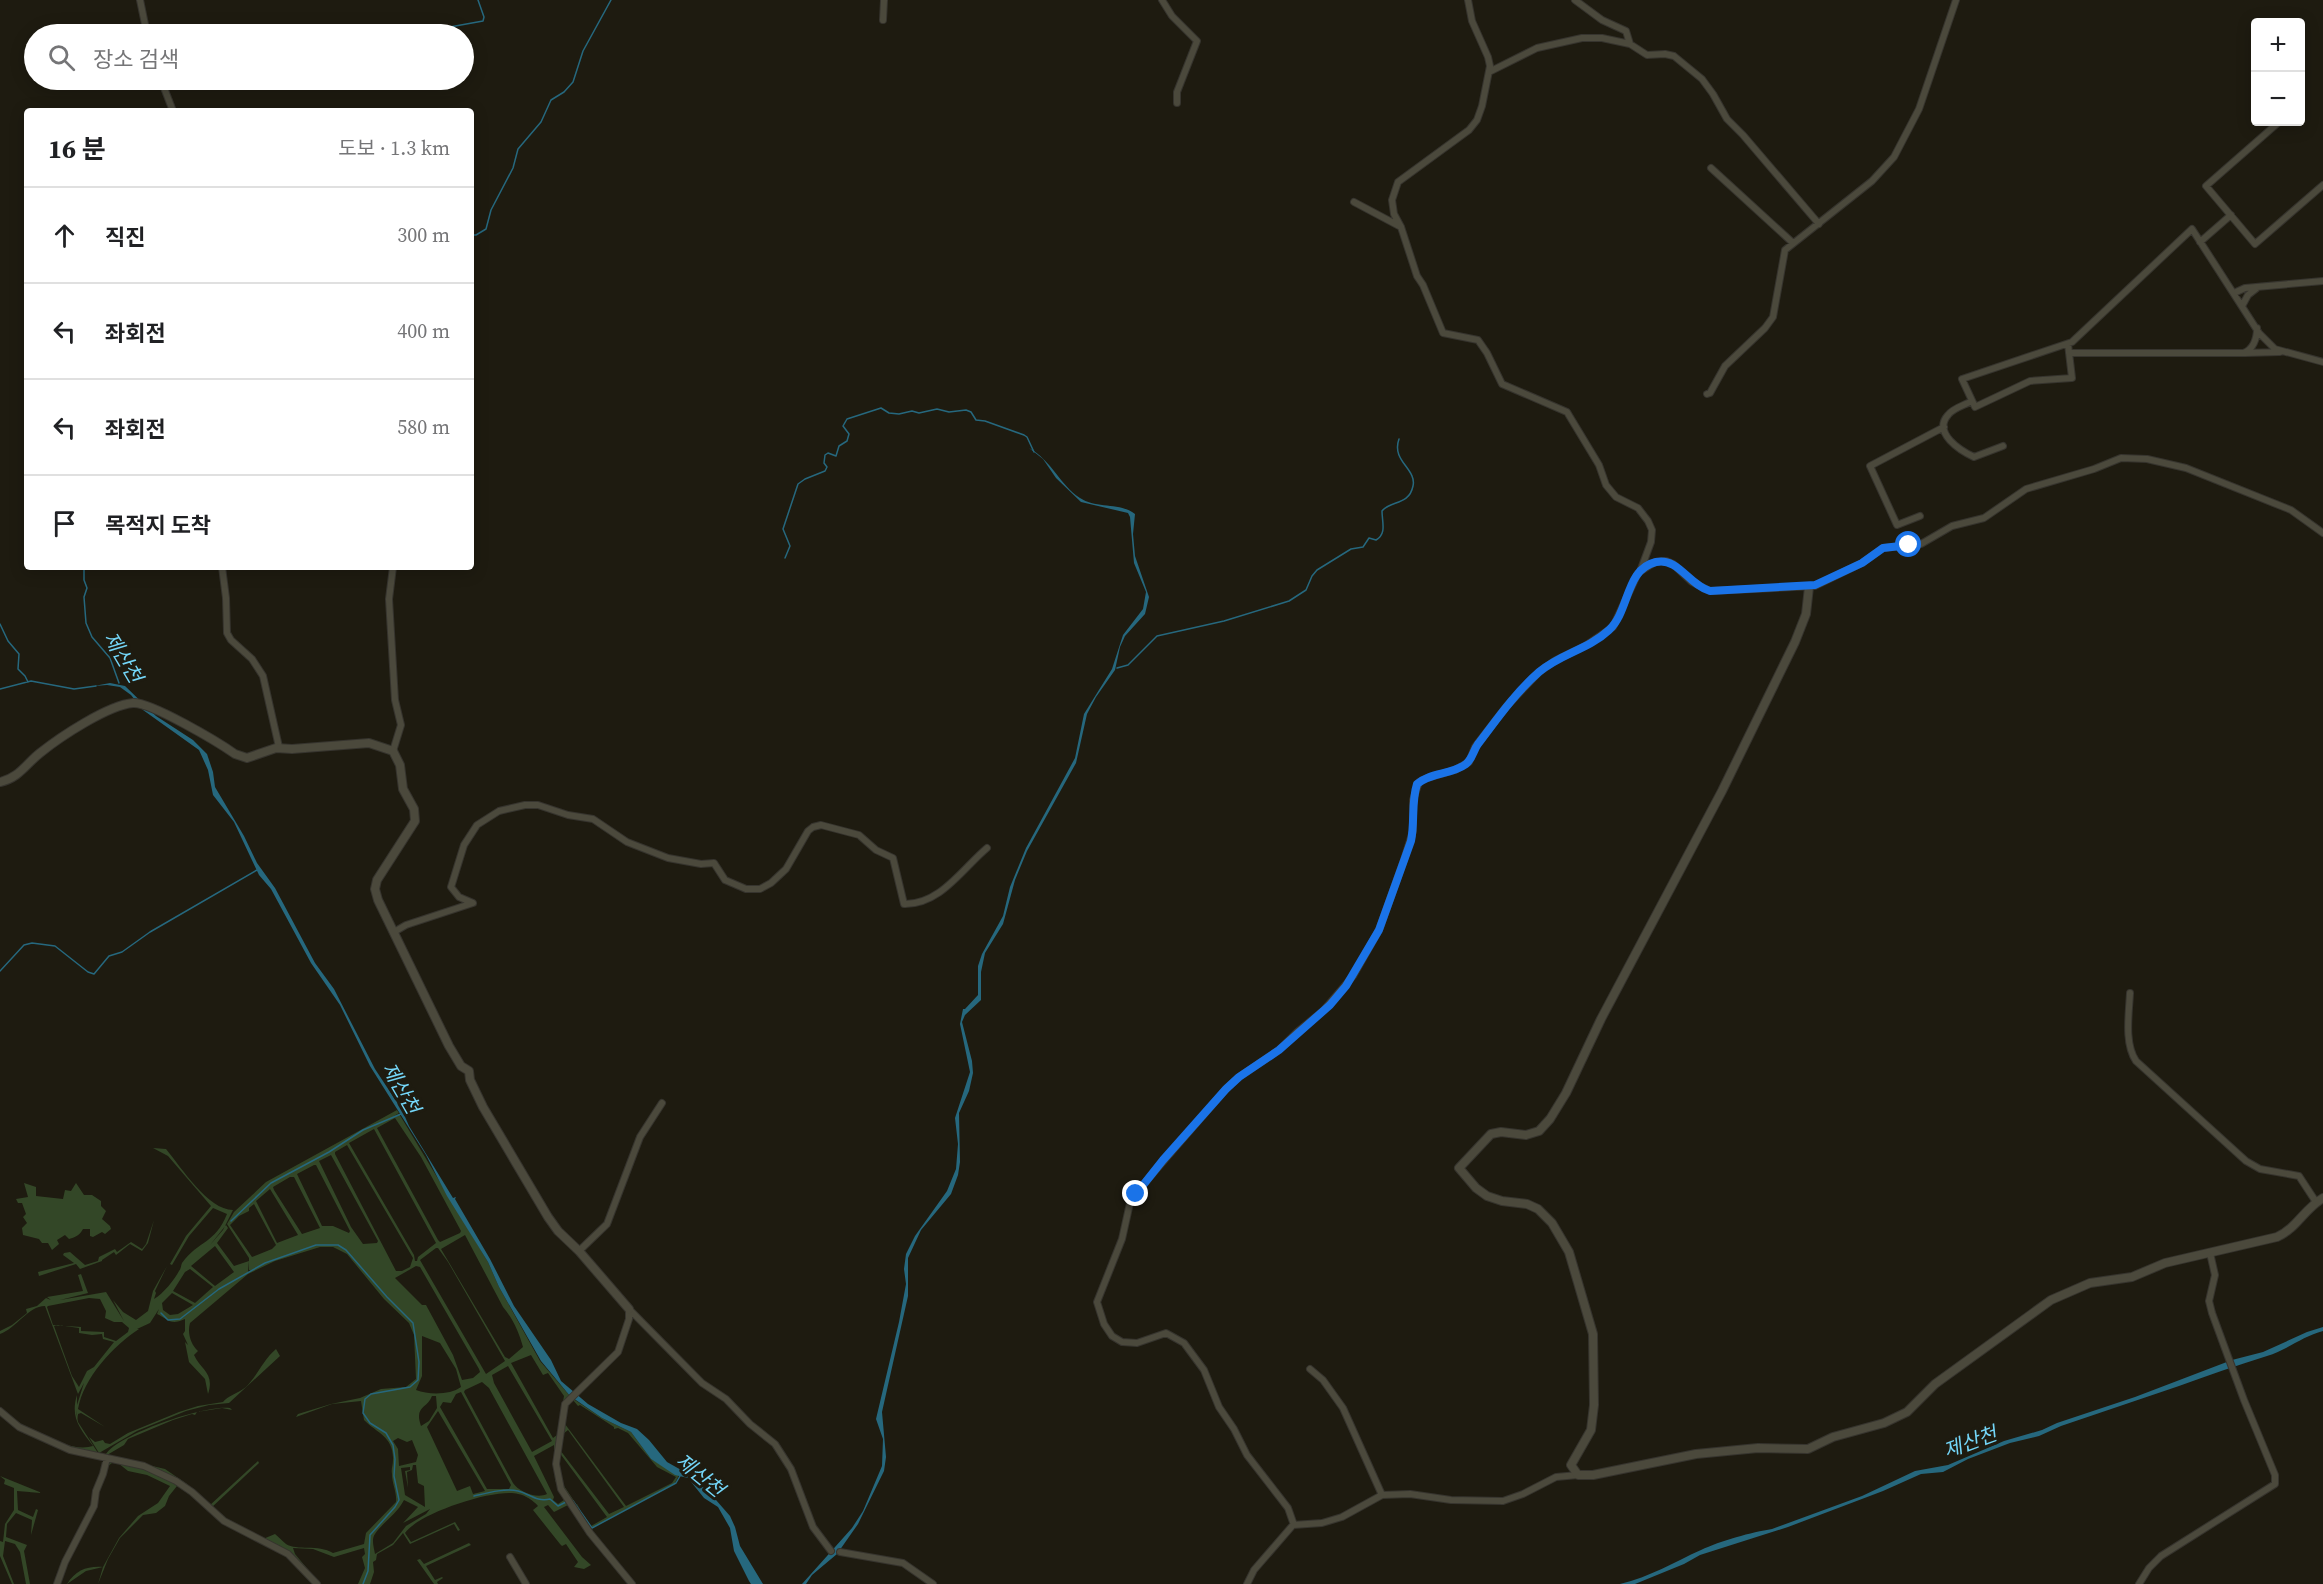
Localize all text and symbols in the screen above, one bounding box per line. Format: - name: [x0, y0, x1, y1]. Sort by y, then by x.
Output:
- map controls: [2251, 18, 2305, 126]
- button: +: [2251, 18, 2305, 72]
- search box: [24, 24, 474, 90]
- icon: search: [45, 41, 78, 74]
- text: 장소 검색: [93, 44, 179, 74]
- button: −: [2251, 72, 2305, 126]
- text: 16 분: [48, 131, 106, 167]
- text: 도보 · 1.3 km: [338, 134, 450, 162]
- icon: ahead: [48, 219, 81, 252]
- text: 300 m: [397, 221, 450, 249]
- text: 직진: [105, 222, 145, 252]
- icon: left: [48, 315, 81, 348]
- text: 400 m: [397, 317, 450, 345]
- text: 좌회전: [105, 318, 166, 348]
- icon: left: [48, 411, 81, 444]
- text: 580 m: [397, 413, 450, 441]
- text: 좌회전: [105, 414, 166, 444]
- icon: arrive: [48, 507, 81, 540]
- text: 목적지 도착: [105, 510, 211, 540]
- route start: [1895, 531, 1921, 557]
- water label: 제산천: [97, 626, 151, 690]
- water label: 제산천: [375, 1057, 428, 1121]
- route end: [1122, 1180, 1148, 1206]
- water label: 제산천: [1939, 1419, 2003, 1465]
- water label: 제산천: [670, 1447, 732, 1505]

